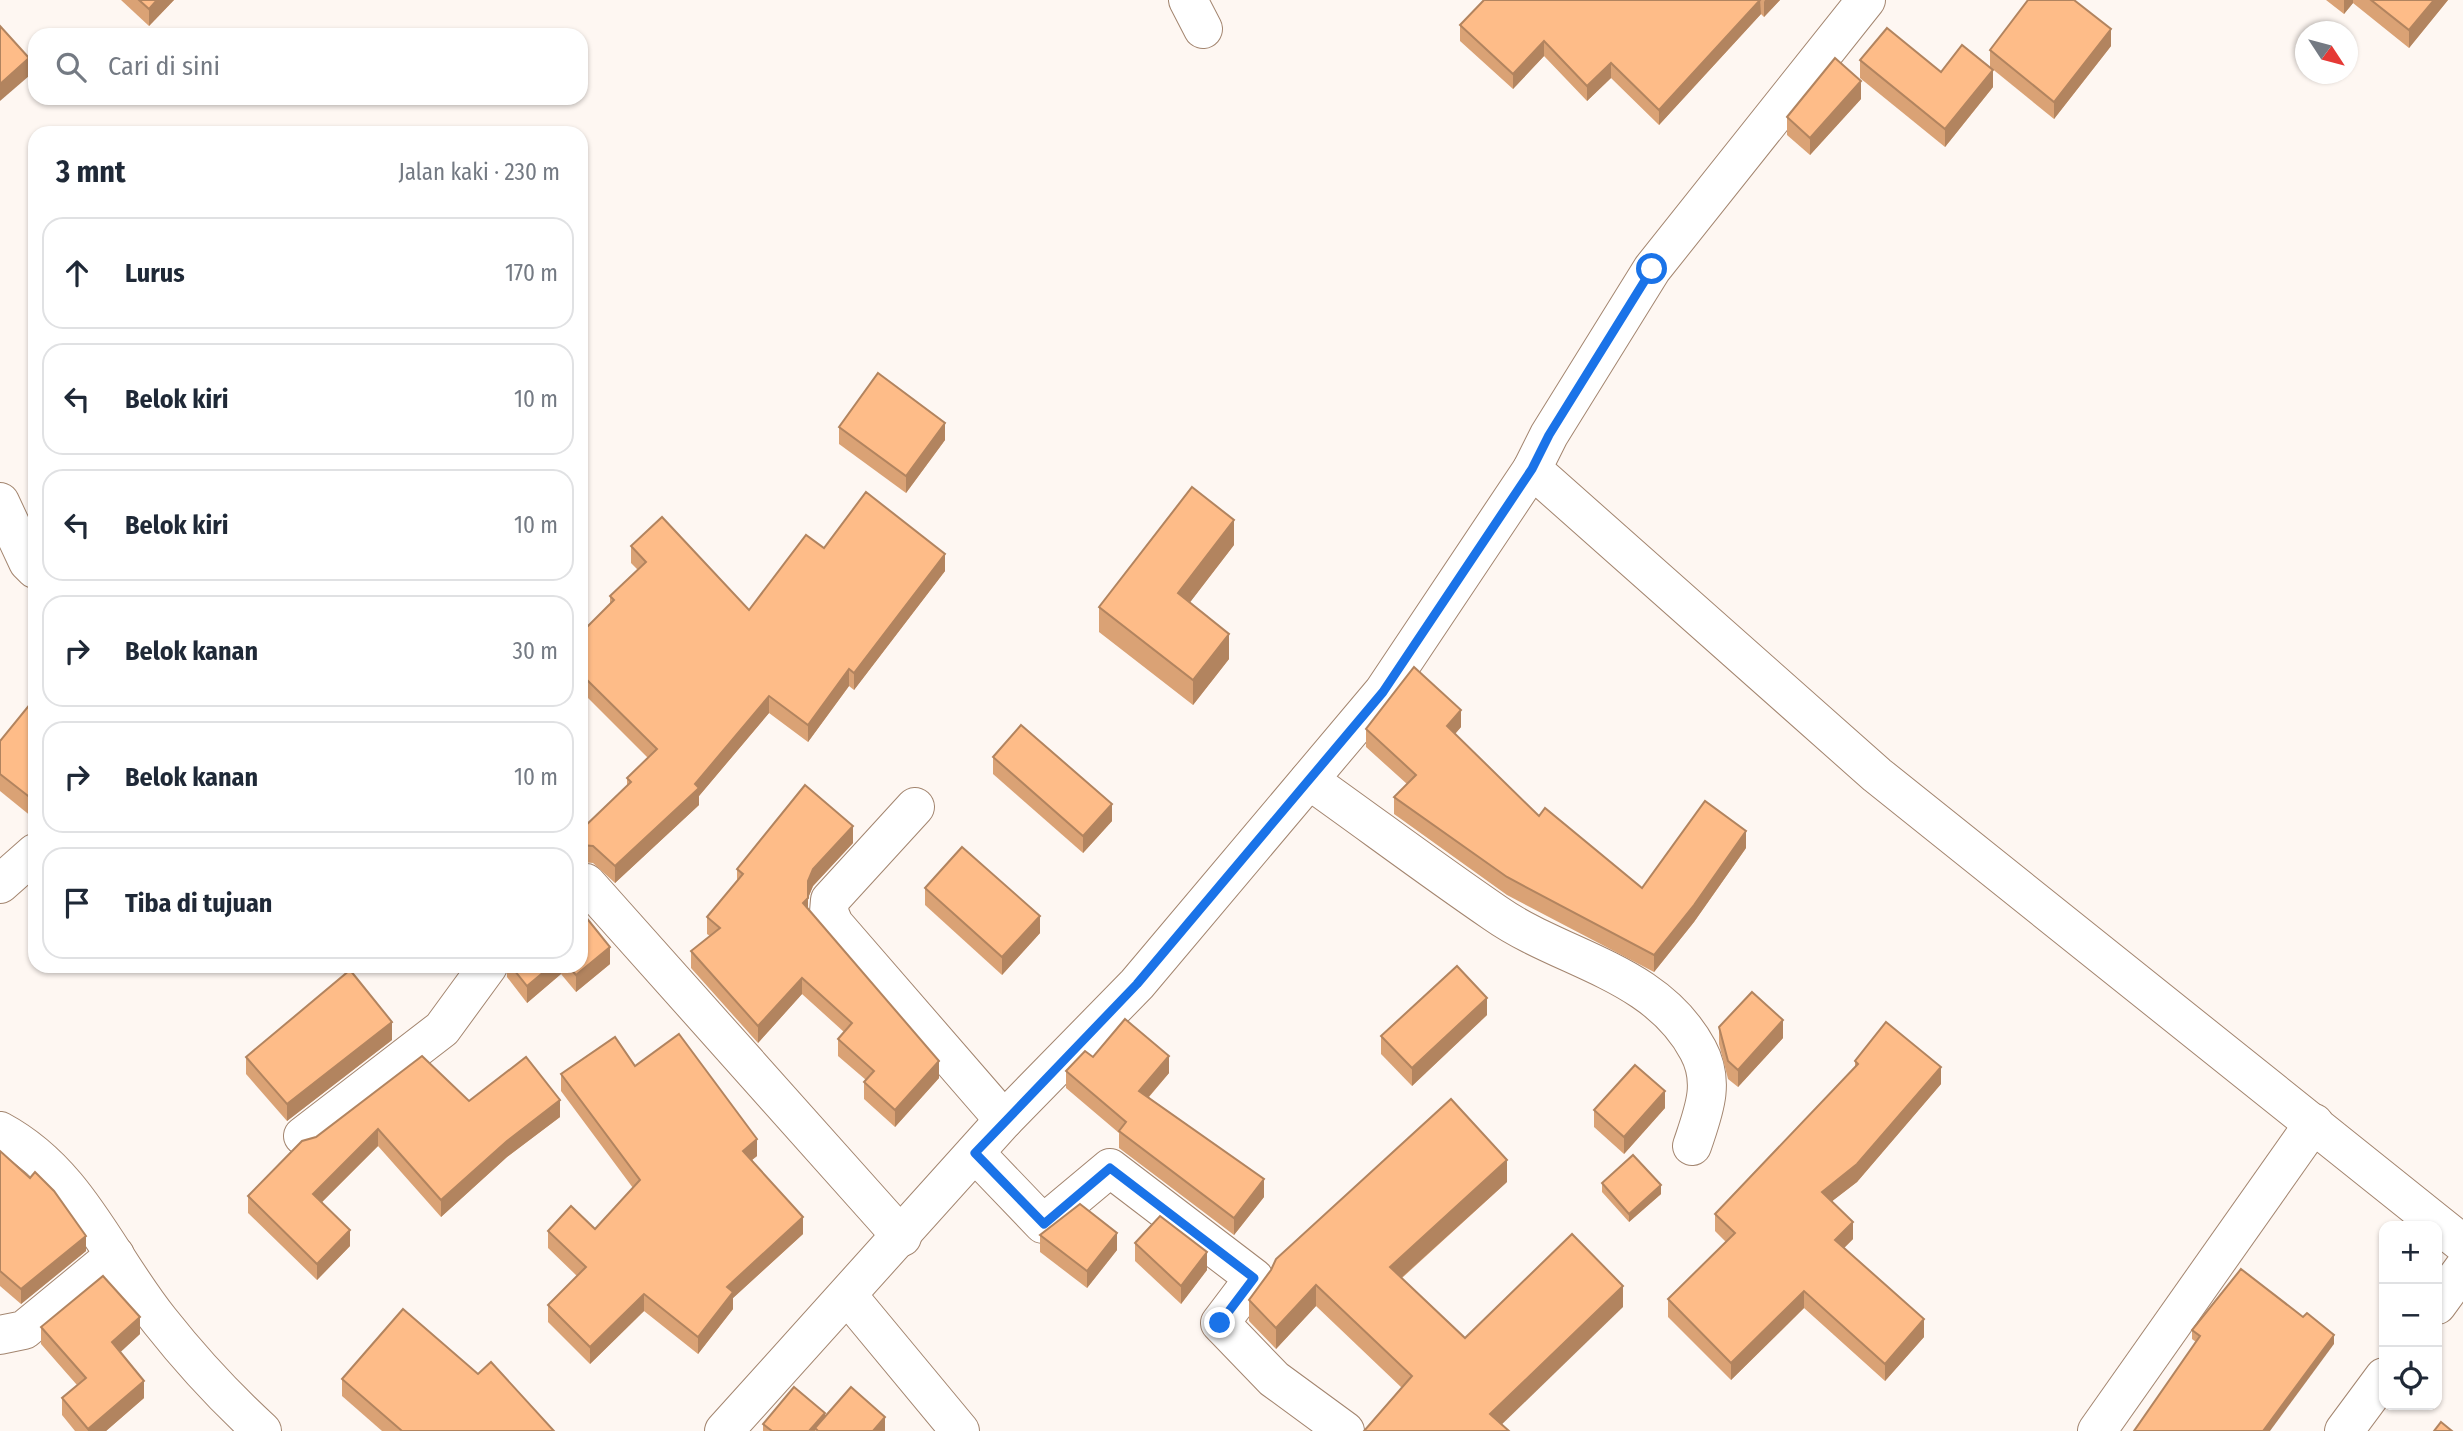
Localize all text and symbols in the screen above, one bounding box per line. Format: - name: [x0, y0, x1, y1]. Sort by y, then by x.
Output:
- north arrow: [2295, 21, 2358, 84]
- search box: [28, 28, 588, 105]
- icon: search: [52, 48, 90, 86]
- text: Cari di sini: [108, 51, 220, 82]
- text: 3 mnt: [56, 154, 126, 190]
- text: Jalan kaki · 230 m: [399, 158, 560, 186]
- route start: [1636, 253, 1667, 284]
- icon: ahead: [58, 254, 96, 292]
- text: Lurus: [125, 258, 185, 289]
- text: 170 m: [505, 259, 558, 287]
- icon: left: [58, 380, 96, 418]
- text: Belok kiri: [125, 384, 228, 415]
- text: 10 m: [514, 385, 558, 413]
- icon: left: [58, 506, 96, 544]
- text: Belok kiri: [125, 510, 228, 541]
- text: 10 m: [514, 511, 558, 539]
- icon: right: [58, 632, 96, 670]
- text: Belok kanan: [125, 636, 258, 667]
- text: 30 m: [513, 637, 558, 665]
- icon: right: [58, 758, 96, 796]
- text: Belok kanan: [125, 762, 258, 793]
- text: 10 m: [514, 763, 558, 791]
- icon: arrive: [58, 884, 96, 922]
- text: Tiba di tujuan: [125, 888, 272, 919]
- map controls: [2379, 1221, 2442, 1410]
- button: +: [2379, 1221, 2442, 1284]
- button: −: [2379, 1284, 2442, 1347]
- route end: [1204, 1307, 1235, 1338]
- button: locate: [2379, 1347, 2442, 1410]

